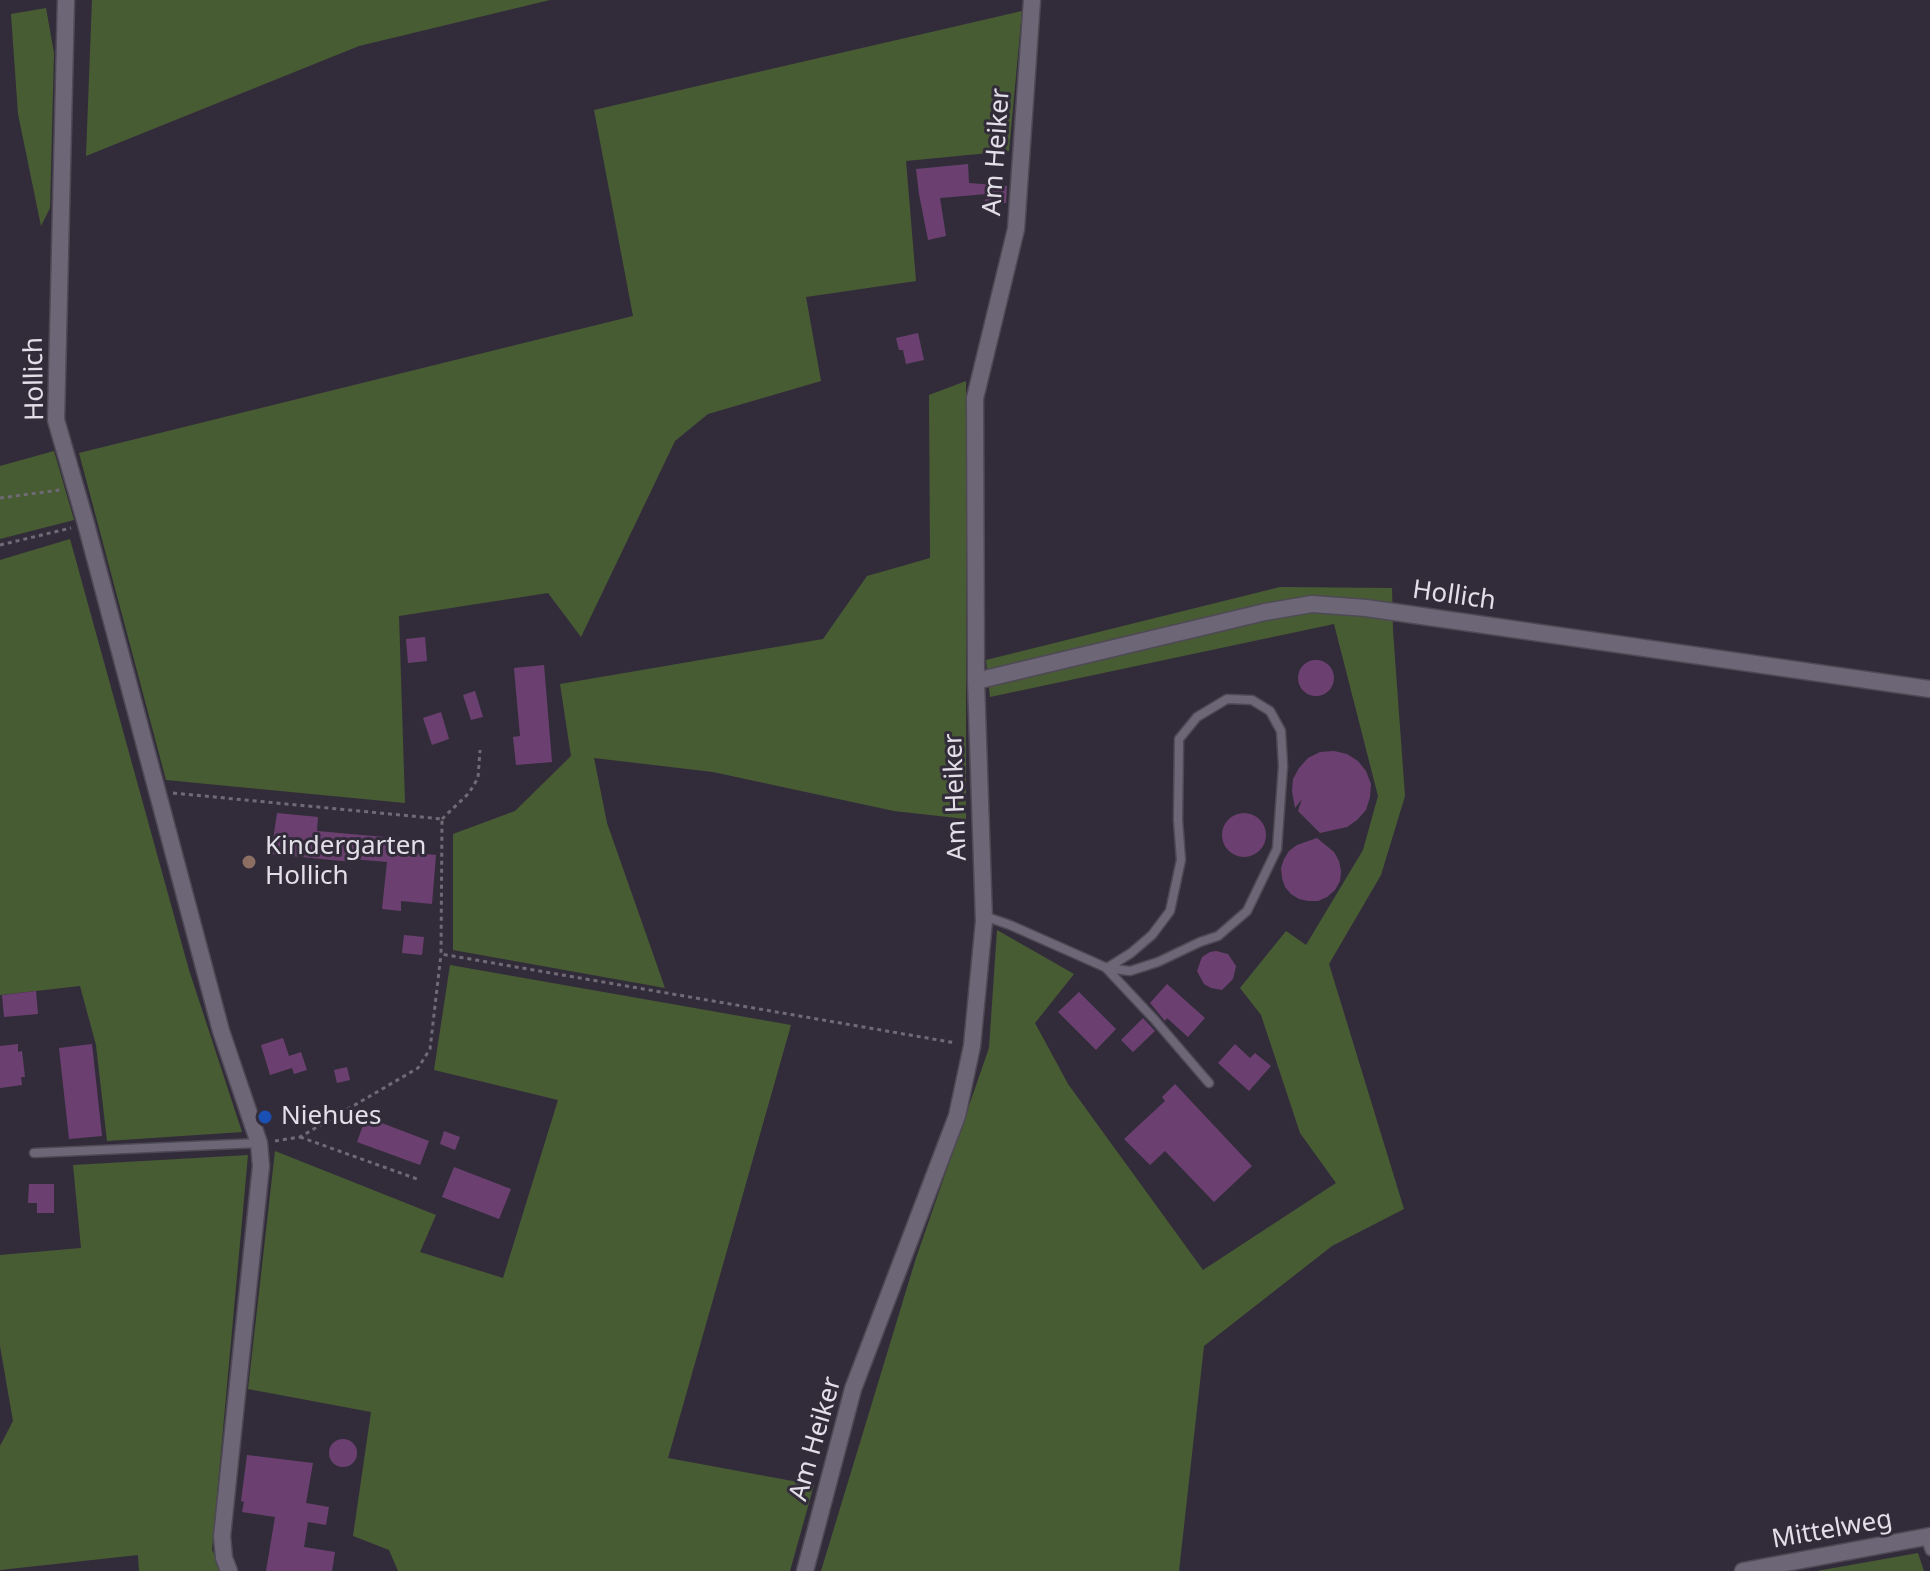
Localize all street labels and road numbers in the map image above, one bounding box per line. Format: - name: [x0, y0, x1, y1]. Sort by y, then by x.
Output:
- street label: Am Heiker: [977, 87, 1017, 217]
- street label: Hollich: [19, 337, 51, 421]
- street label: Hollich: [1410, 575, 1498, 617]
- street label: Am Heiker: [938, 733, 974, 861]
- street label: Am Heiker: [783, 1373, 849, 1505]
- street label: Mittelweg: [1769, 1504, 1895, 1556]

